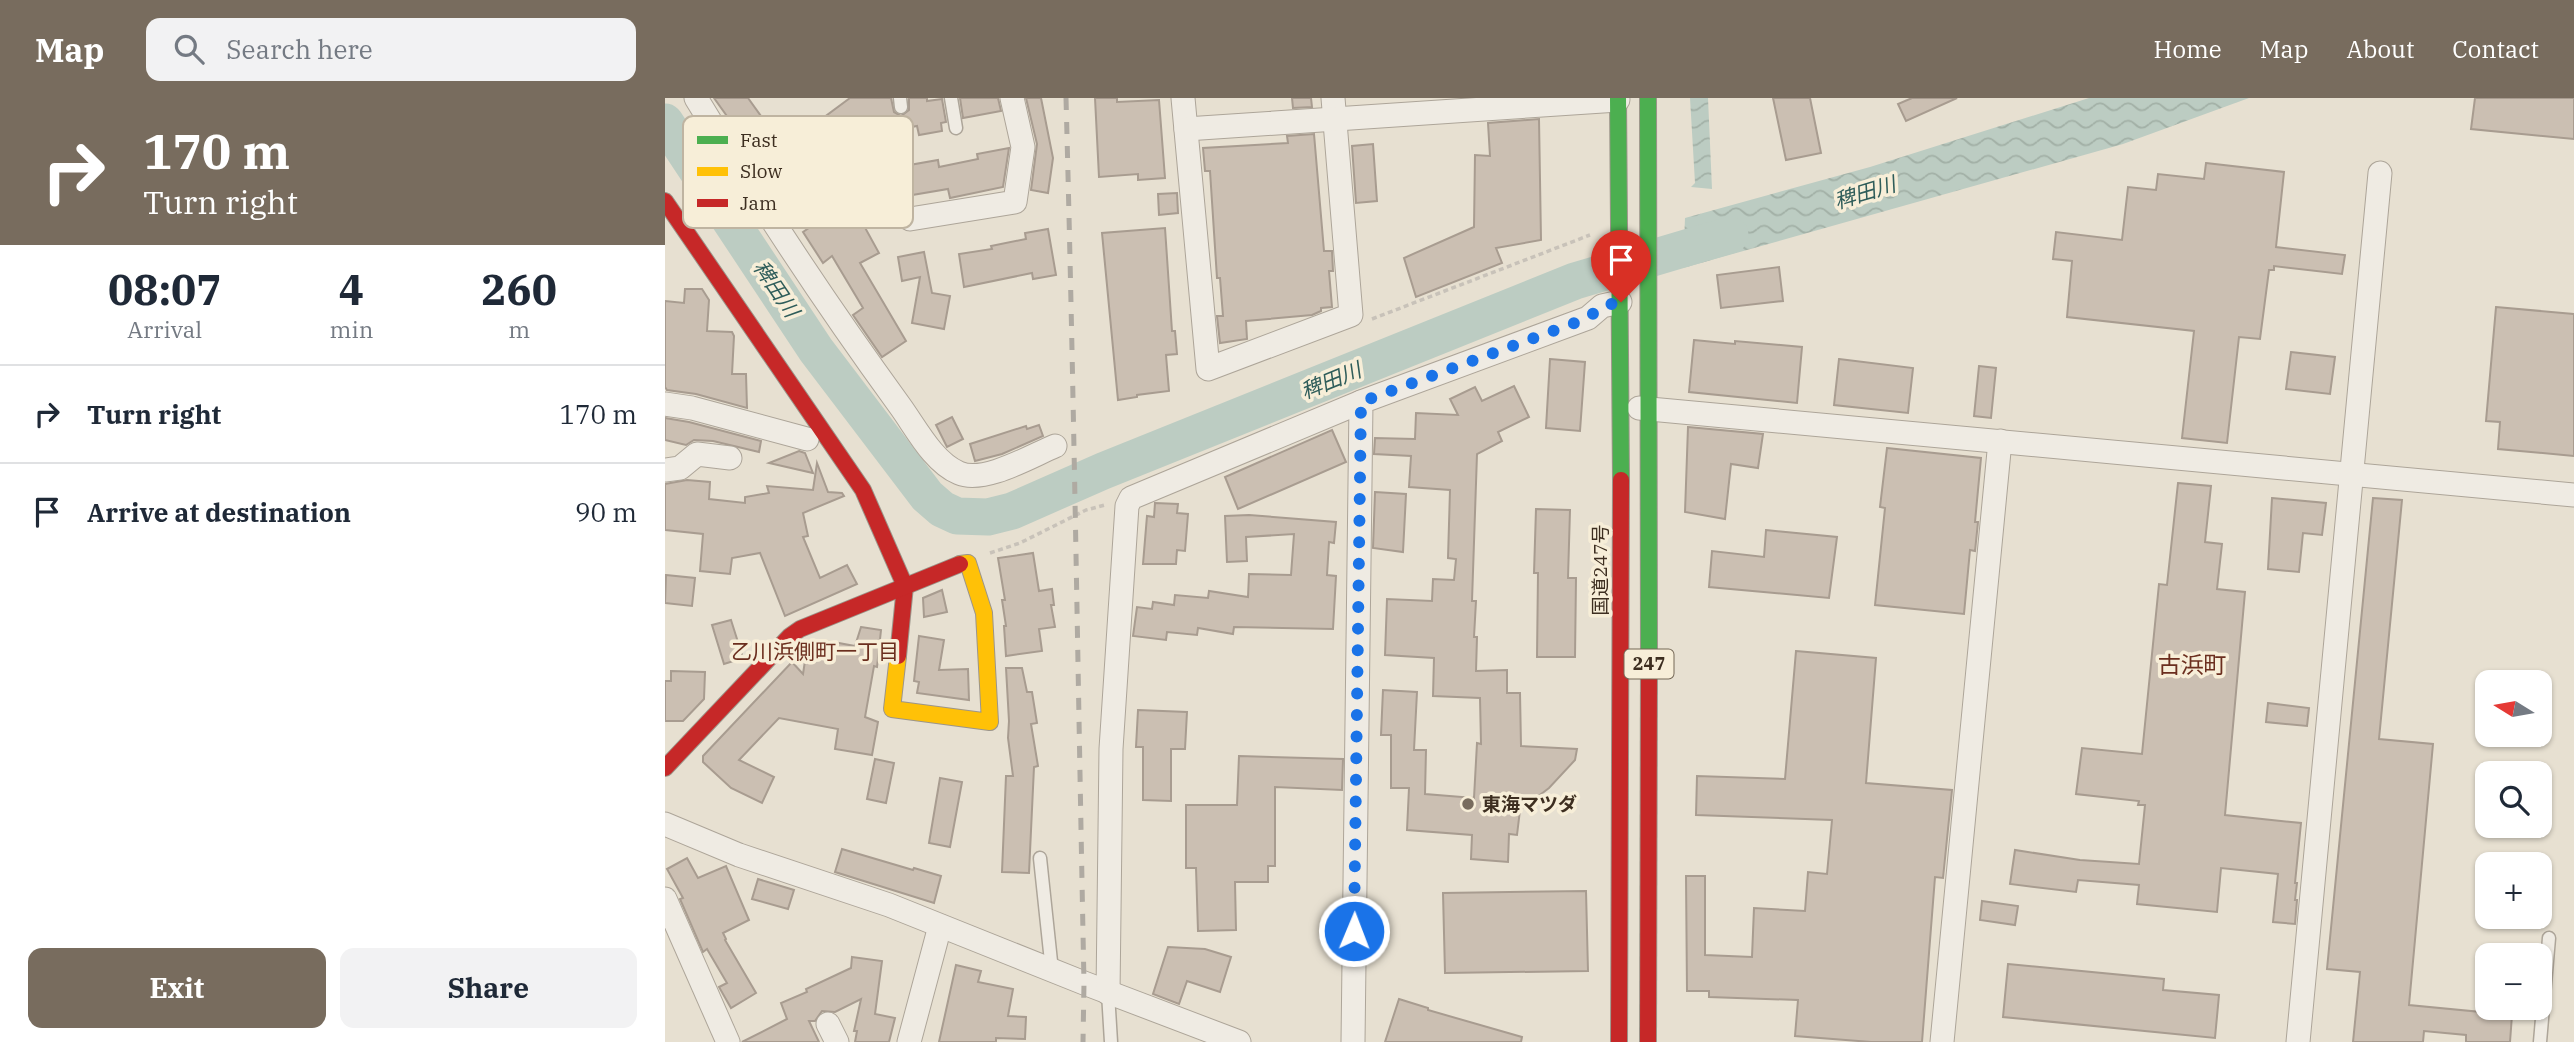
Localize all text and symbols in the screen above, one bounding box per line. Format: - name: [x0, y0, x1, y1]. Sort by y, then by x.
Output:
- search box: [146, 18, 636, 81]
- text: Map: [35, 28, 104, 71]
- icon: search: [170, 30, 208, 68]
- text: Search here: [226, 32, 373, 66]
- text: Home: [2154, 33, 2222, 65]
- text: Map: [2260, 33, 2308, 65]
- text: About: [2346, 33, 2414, 65]
- text: Contact: [2452, 33, 2539, 65]
- legend: [683, 116, 913, 228]
- text: 170 m: [143, 119, 290, 182]
- icon: right: [28, 126, 119, 217]
- text: Fast: [740, 128, 778, 152]
- text: Slow: [740, 159, 782, 183]
- water label: 稗田川: [1830, 169, 1901, 215]
- text: Turn right: [143, 181, 298, 223]
- text: Jam: [740, 191, 777, 215]
- pin: [1591, 230, 1651, 302]
- icon: arrive: [1602, 241, 1640, 279]
- water label: 稗田川: [748, 254, 807, 324]
- text: 08:07: [108, 262, 222, 317]
- text: 4: [339, 262, 364, 317]
- text: 260: [481, 262, 557, 317]
- text: Arrival: [127, 314, 202, 344]
- text: min: [330, 314, 373, 344]
- text: m: [508, 314, 530, 344]
- water label: 稗田川: [1296, 355, 1367, 405]
- icon: right: [28, 395, 66, 433]
- text: Turn right: [87, 397, 221, 431]
- text: 170 m: [559, 397, 637, 431]
- icon: arrive: [28, 493, 66, 531]
- text: Arrive at destination: [87, 495, 351, 529]
- text: 90 m: [575, 495, 637, 529]
- street label: 国道247号: [1588, 524, 1612, 616]
- district label: 乙川浜側町一丁目: [731, 637, 899, 665]
- district label: 古浜町: [2158, 649, 2227, 679]
- road number: 247: [1625, 650, 1674, 678]
- north arrow: [2475, 670, 2551, 747]
- map controls: [2475, 670, 2552, 1020]
- button: search: [2475, 761, 2552, 838]
- place label: 東海マツダ: [1482, 792, 1577, 816]
- marker: 東海マツダ: [1460, 796, 1476, 812]
- button: +: [2475, 852, 2552, 929]
- position arrow: [1317, 894, 1391, 968]
- button: −: [2475, 943, 2552, 1020]
- button: Exit: [28, 948, 326, 1028]
- button: Share: [340, 948, 637, 1028]

